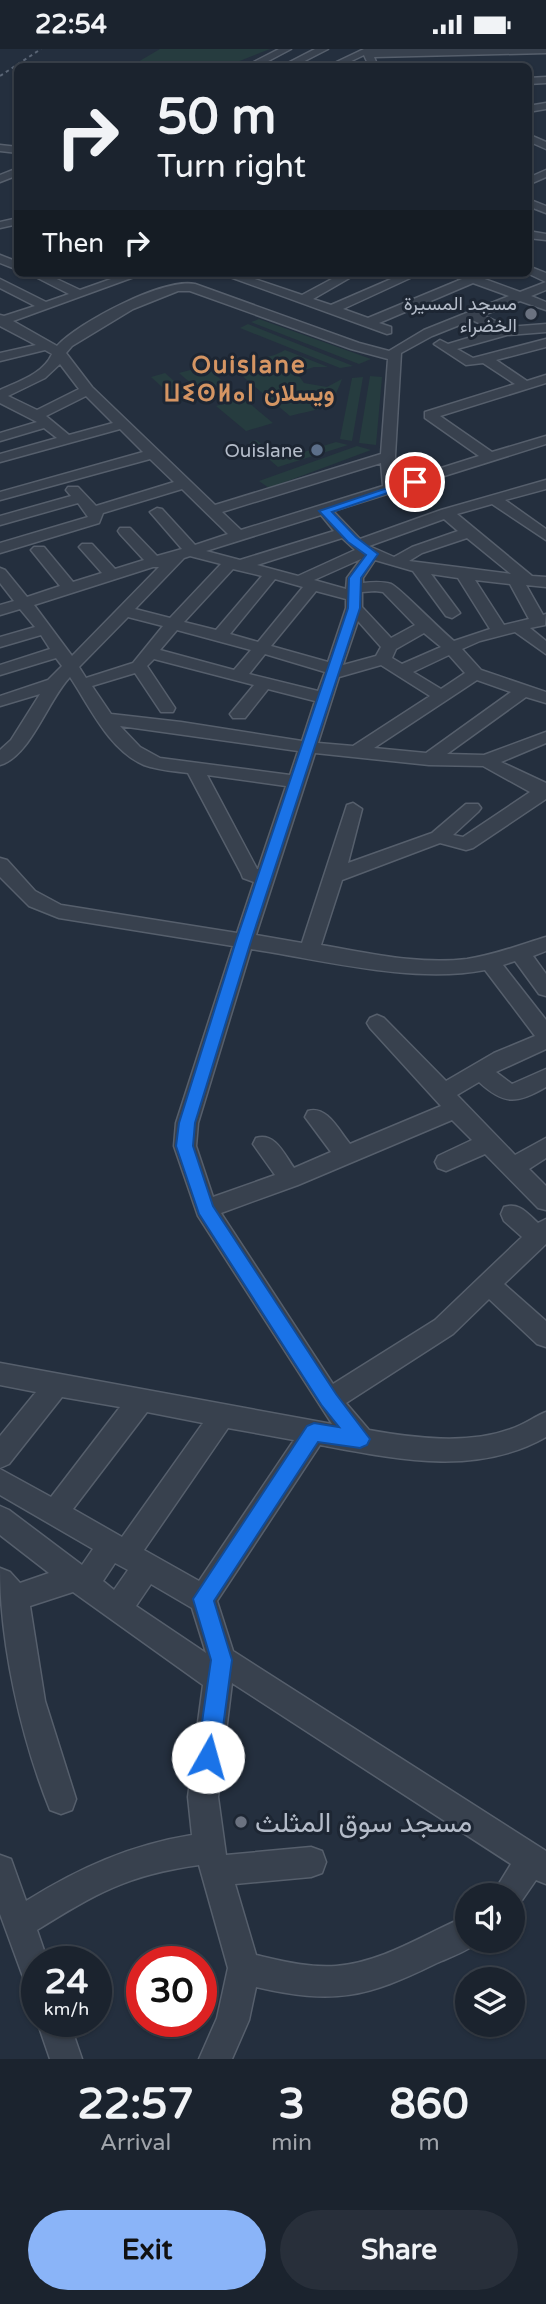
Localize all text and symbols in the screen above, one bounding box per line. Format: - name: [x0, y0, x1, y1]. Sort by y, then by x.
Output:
- text: 22:54: [35, 9, 107, 40]
- text: 50 m: [157, 88, 276, 147]
- icon: right: [42, 91, 133, 182]
- text: Turn right: [157, 148, 306, 186]
- icon: right: [118, 224, 156, 262]
- text: Then: [42, 228, 104, 259]
- place label: مسجد المسيرة الخضراء: [404, 293, 517, 337]
- marker: مسجد المسيرة الخضراء: [523, 306, 539, 322]
- district label: Ouislane ⵡⵉⵙⵍⴰⵏ ويسلان: [163, 351, 335, 408]
- place label: Ouislane: [225, 440, 303, 462]
- marker: Ouislane: [309, 442, 325, 458]
- pin: [385, 452, 445, 512]
- icon: arrive: [396, 463, 434, 501]
- position arrow: [171, 1720, 245, 1794]
- place label: مسجد سوق المثلث: [255, 1806, 472, 1840]
- marker: مسجد سوق المثلث: [233, 1814, 249, 1830]
- map controls: [455, 1883, 525, 2037]
- button: sound: [455, 1883, 525, 1953]
- speed limit sign: 30: [126, 1946, 217, 2037]
- text: 24: [45, 1961, 88, 2003]
- button: layers: [455, 1967, 525, 2037]
- text: km/h: [44, 1998, 89, 2020]
- text: 22:57: [77, 2079, 194, 2130]
- text: 3: [278, 2079, 305, 2130]
- text: 860: [389, 2079, 469, 2130]
- text: Arrival: [100, 2129, 171, 2157]
- text: min: [271, 2129, 312, 2157]
- text: m: [418, 2129, 440, 2157]
- button: Exit: [28, 2210, 266, 2290]
- button: Share: [280, 2210, 518, 2290]

